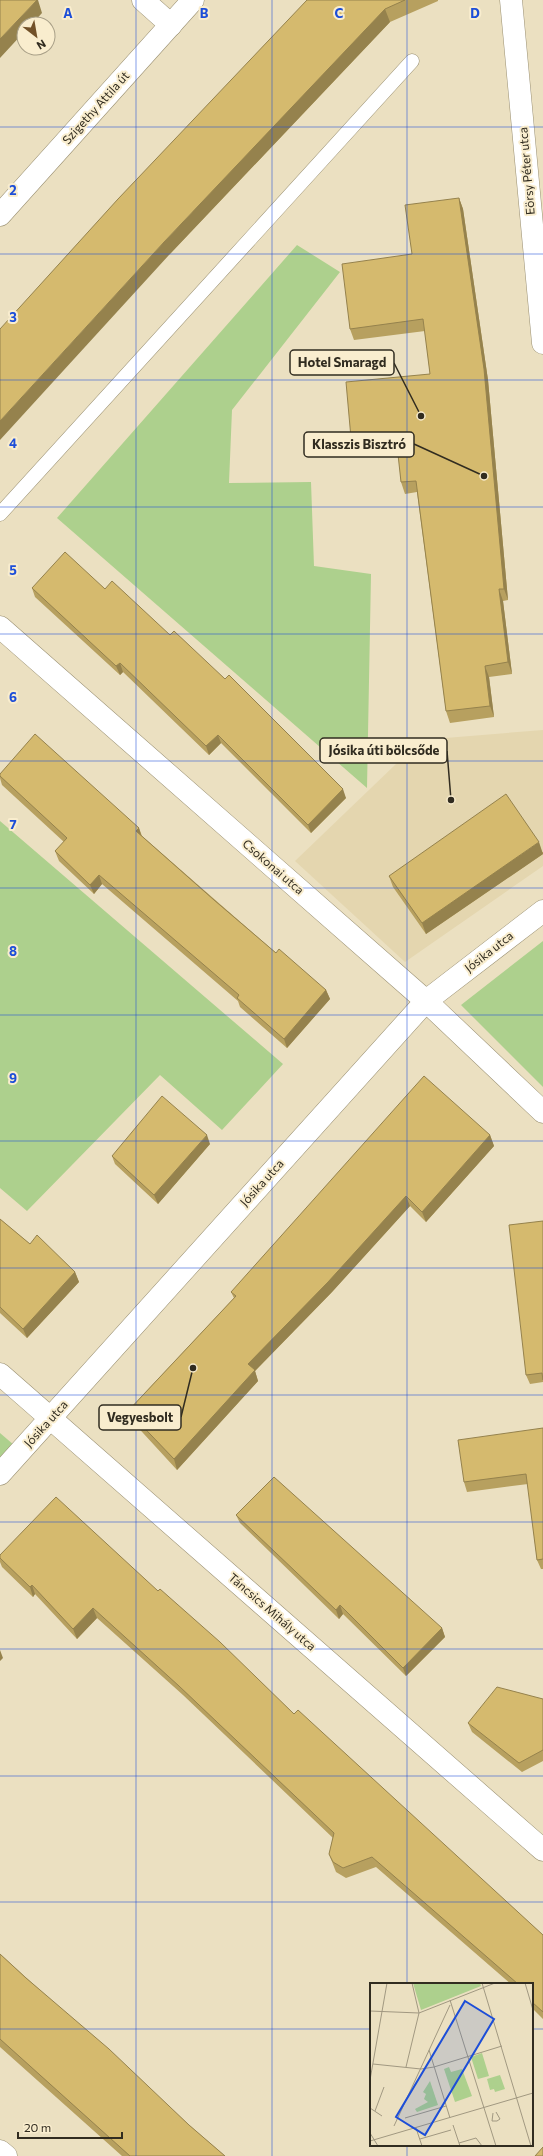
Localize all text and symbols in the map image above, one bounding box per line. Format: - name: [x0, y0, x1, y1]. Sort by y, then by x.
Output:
- text: A: [63, 5, 73, 21]
- text: B: [200, 5, 209, 21]
- text: C: [335, 5, 344, 21]
- text: D: [470, 5, 480, 21]
- north arrow: [16, 16, 56, 56]
- text: N: [35, 37, 48, 53]
- street label: Szigethy Attila út: [59, 68, 132, 147]
- street label: Eörsy Péter utca: [515, 126, 537, 216]
- text: 2: [9, 182, 17, 198]
- text: 3: [9, 309, 17, 325]
- callout: Hotel Smaragd: [290, 350, 394, 375]
- text: Hotel Smaragd: [298, 354, 386, 370]
- callout: Klasszis Bisztró: [304, 432, 414, 457]
- text: 4: [9, 435, 17, 451]
- text: Klasszis Bisztró: [312, 436, 406, 452]
- text: 5: [9, 562, 17, 578]
- text: 6: [9, 689, 17, 705]
- callout: Jósika úti bölcsőde: [320, 738, 447, 763]
- text: Jósika úti bölcsőde: [329, 742, 440, 758]
- text: 7: [9, 816, 17, 832]
- street label: Csokonai utca: [240, 836, 307, 897]
- street label: Jósika utca: [461, 928, 516, 975]
- text: 8: [9, 943, 17, 959]
- text: 9: [9, 1070, 17, 1086]
- street label: Jósika utca: [237, 1156, 287, 1209]
- street label: Jósika utca: [21, 1397, 71, 1450]
- callout: Vegyesbolt: [99, 1405, 181, 1430]
- text: Vegyesbolt: [107, 1409, 174, 1425]
- street label: Táncsics Mihály utca: [226, 1570, 319, 1653]
- inset map: [370, 1983, 533, 2146]
- scale bar: [18, 2114, 122, 2140]
- text: 20 m: [24, 2120, 51, 2134]

